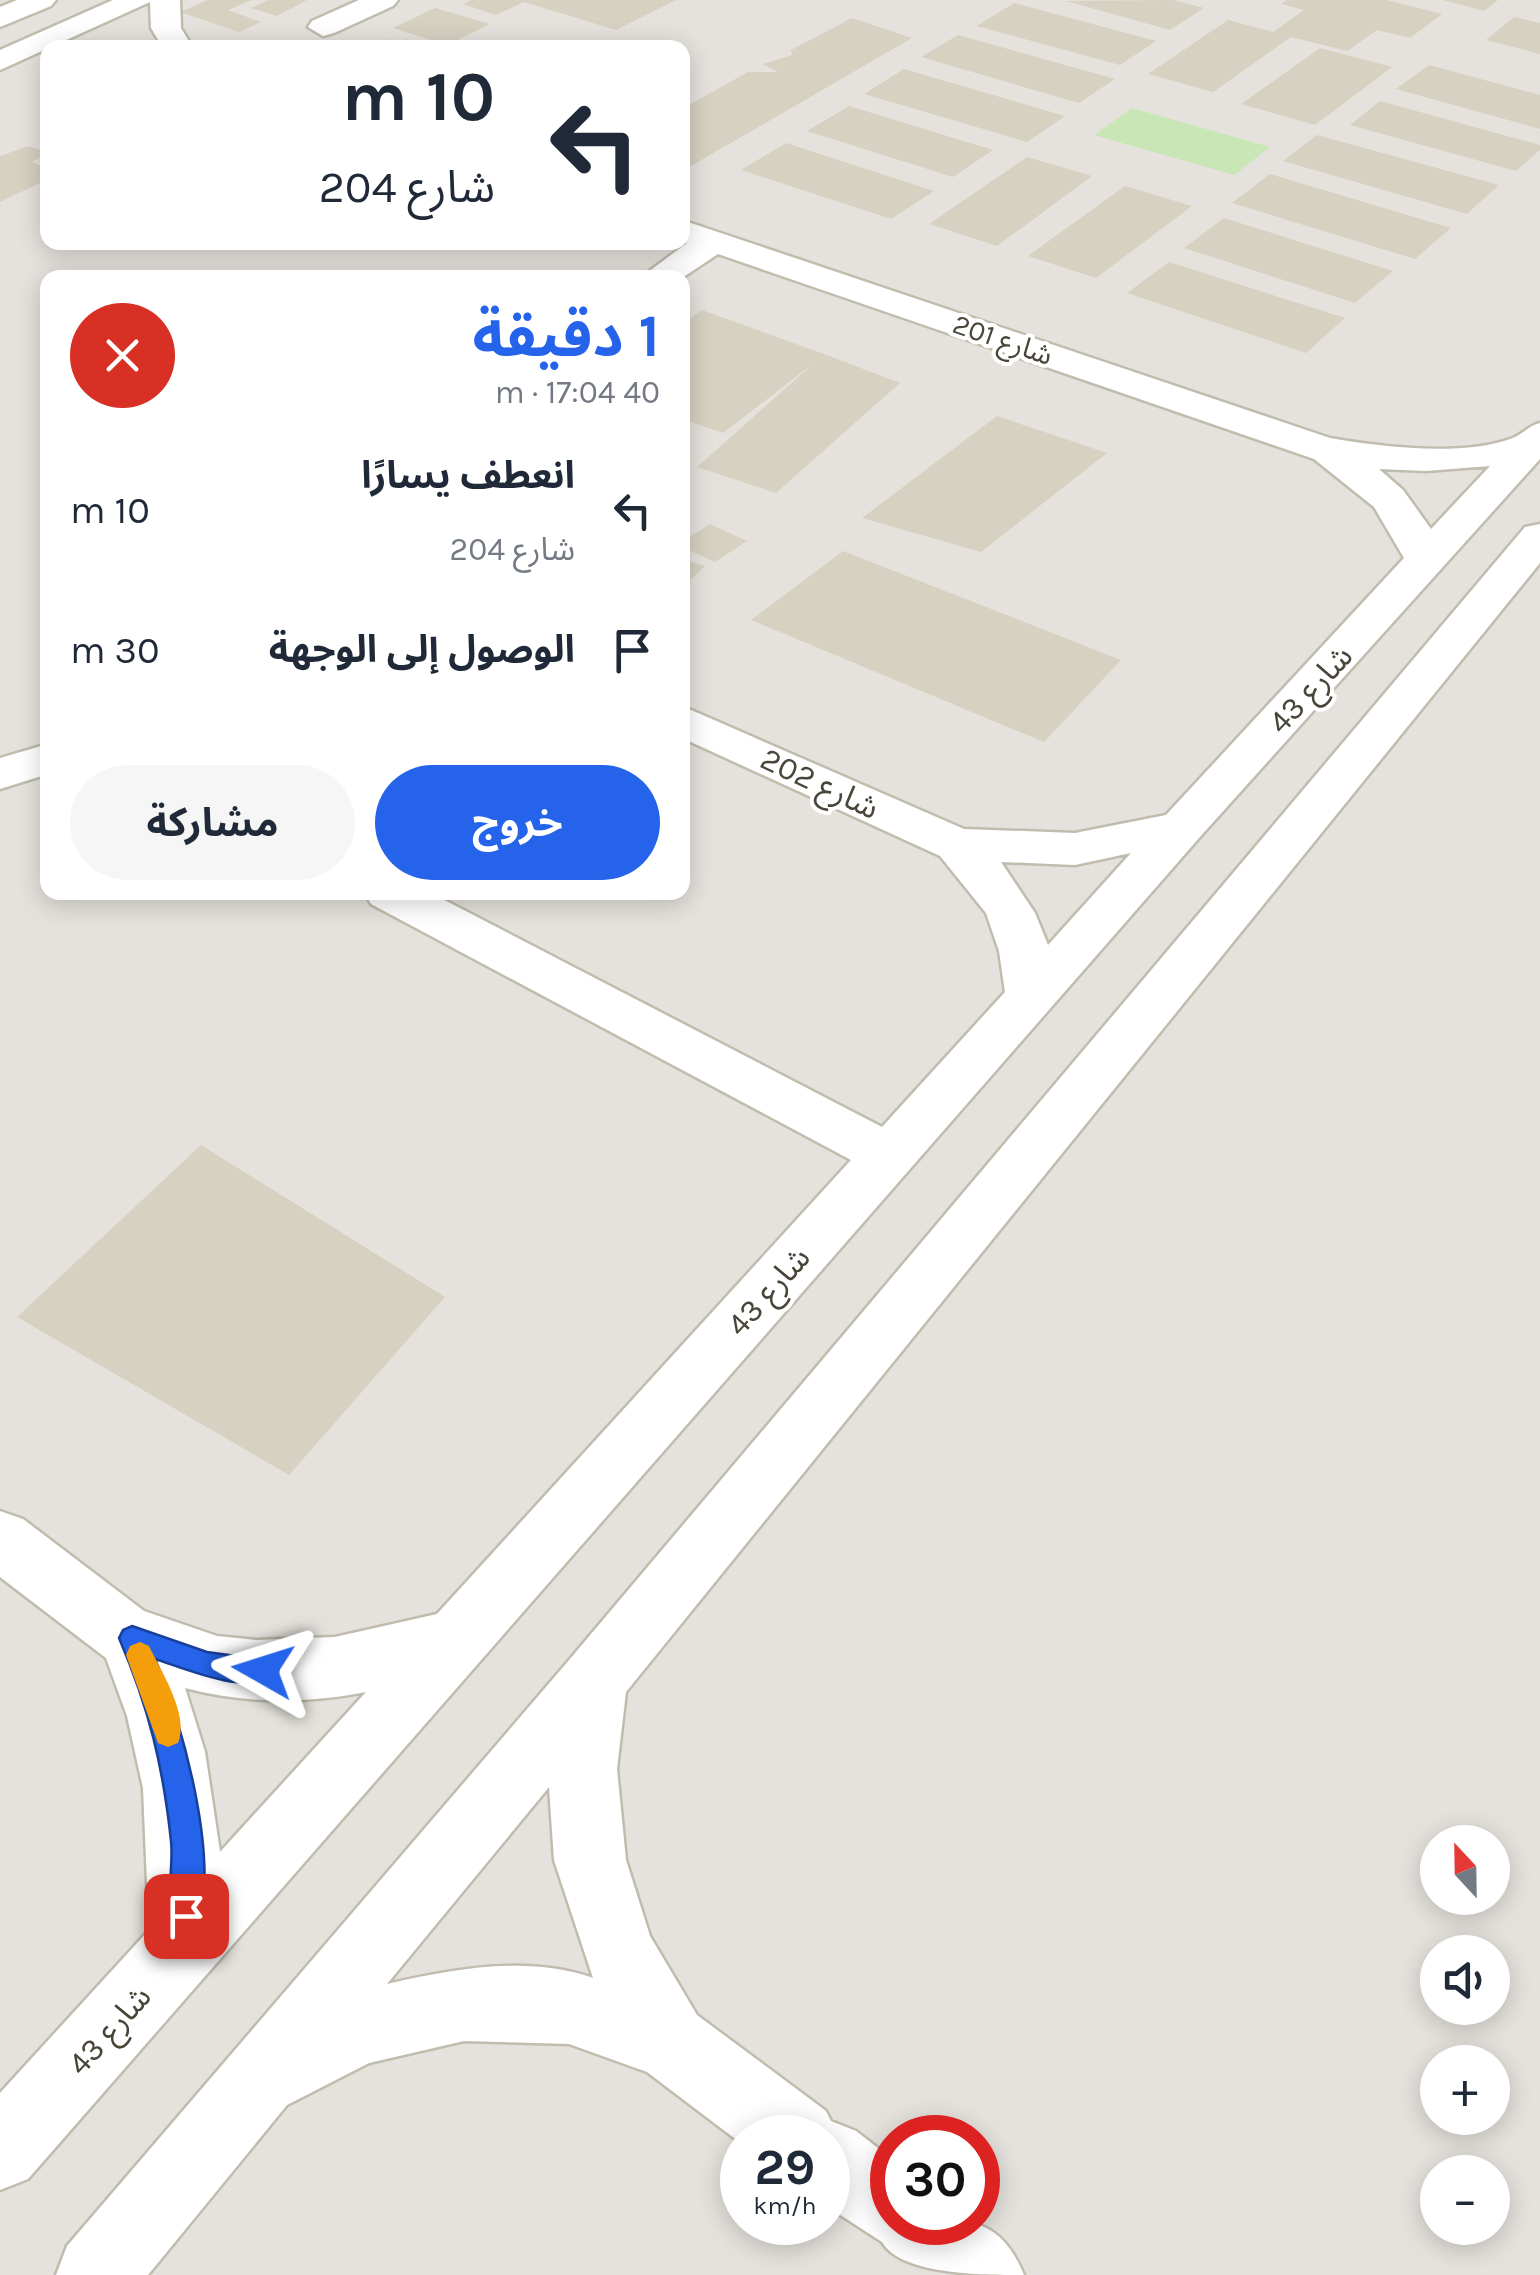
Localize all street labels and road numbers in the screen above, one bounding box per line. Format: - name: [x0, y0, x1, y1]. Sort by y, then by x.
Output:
- street label: شارع 201: [947, 307, 1057, 376]
- street label: شارع 43: [1260, 638, 1364, 744]
- street label: شارع 202: [753, 740, 885, 831]
- street label: شارع 43: [719, 1239, 822, 1347]
- street label: شارع 43: [60, 1978, 163, 2086]

